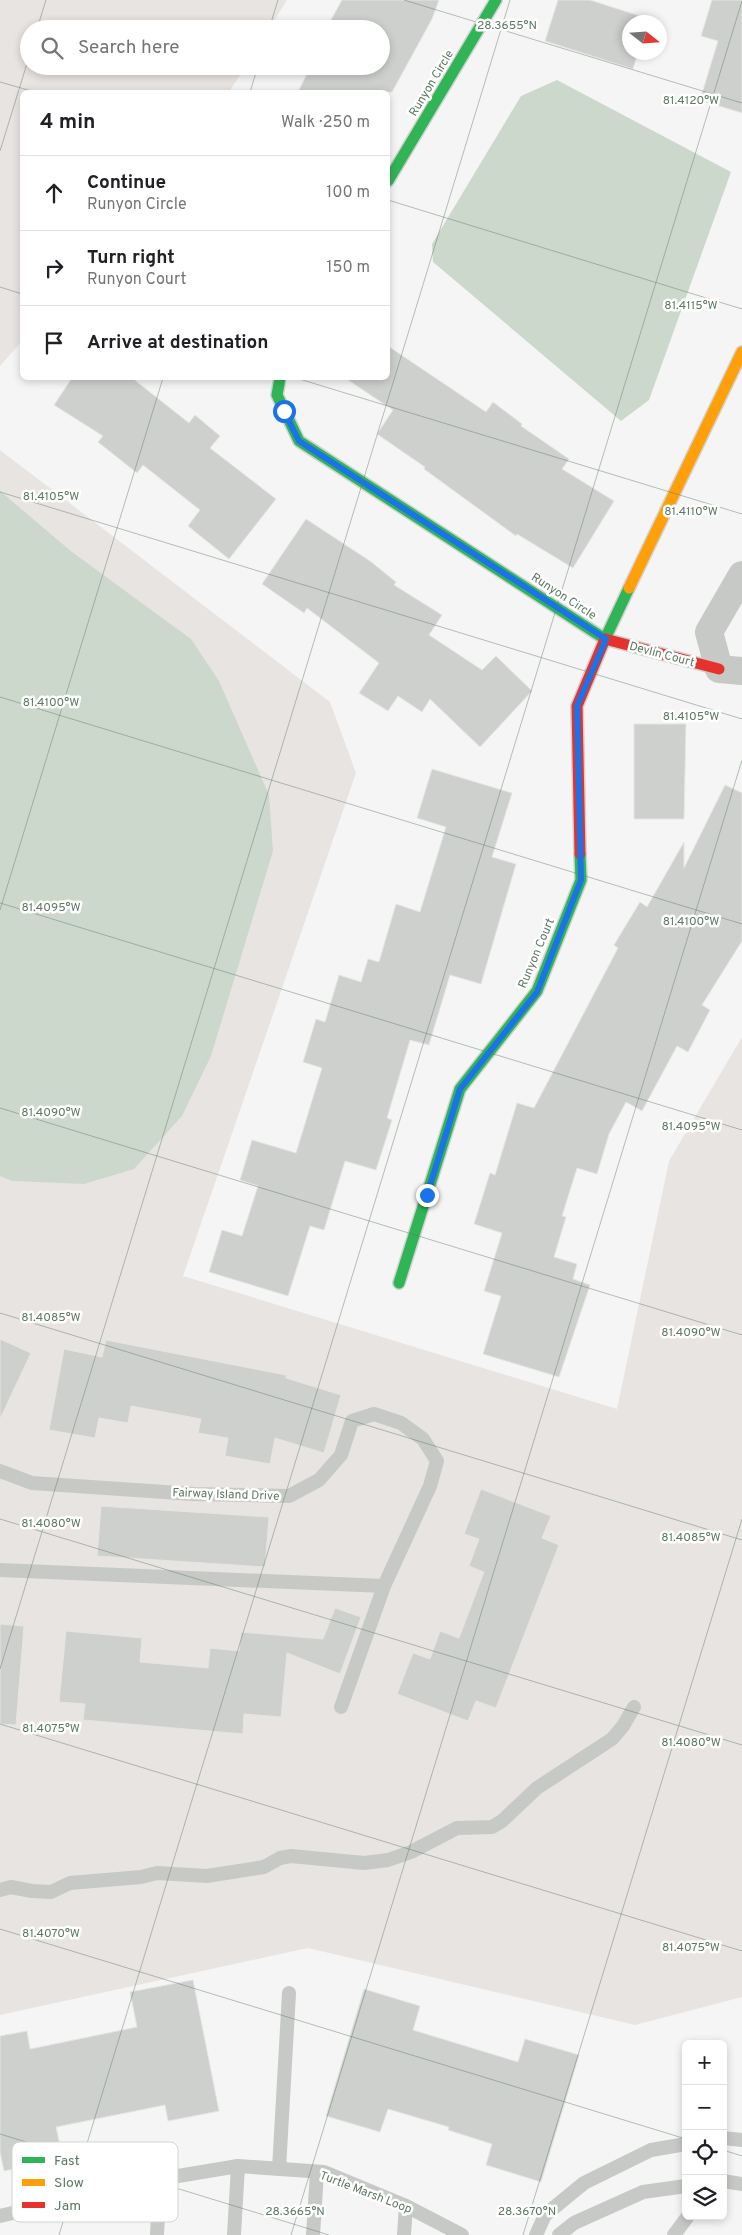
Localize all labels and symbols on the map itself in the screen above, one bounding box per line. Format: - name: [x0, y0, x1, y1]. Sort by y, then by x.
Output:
- north arrow: [622, 15, 667, 60]
- text: 28.3655°N: [477, 18, 537, 34]
- street label: Runyon Circle: [406, 47, 458, 120]
- text: 81.4120°W: [663, 93, 719, 109]
- text: 81.4115°W: [664, 298, 718, 314]
- route start: [273, 400, 296, 423]
- text: 81.4105°W: [23, 489, 79, 505]
- text: 81.4110°W: [664, 504, 718, 520]
- street label: Runyon Circle: [528, 570, 599, 624]
- street label: Devlin Court: [627, 639, 696, 671]
- text: 81.4100°W: [23, 695, 79, 711]
- text: 81.4105°W: [663, 709, 719, 725]
- text: 81.4095°W: [21, 900, 81, 916]
- text: 81.4100°W: [663, 914, 719, 930]
- street label: Runyon Court: [515, 916, 559, 991]
- text: 81.4090°W: [21, 1105, 81, 1121]
- text: 81.4095°W: [661, 1119, 721, 1135]
- route end: [416, 1184, 439, 1207]
- text: 81.4085°W: [21, 1310, 81, 1326]
- text: 81.4090°W: [661, 1325, 721, 1341]
- street label: Fairway Island Drive: [172, 1485, 280, 1505]
- text: 81.4080°W: [21, 1516, 81, 1532]
- text: 81.4085°W: [661, 1530, 721, 1546]
- text: 81.4075°W: [22, 1721, 80, 1737]
- text: 81.4080°W: [661, 1735, 721, 1751]
- text: 81.4070°W: [22, 1926, 80, 1942]
- text: 81.4075°W: [662, 1940, 720, 1956]
- legend: [12, 2142, 178, 2222]
- text: Fast: [54, 2153, 80, 2170]
- street label: Turtle Marsh Loop: [317, 2168, 414, 2218]
- text: Slow: [54, 2175, 84, 2192]
- text: Jam: [54, 2198, 81, 2215]
- text: 28.3665°N: [265, 2204, 325, 2220]
- text: 28.3670°N: [498, 2204, 556, 2220]

